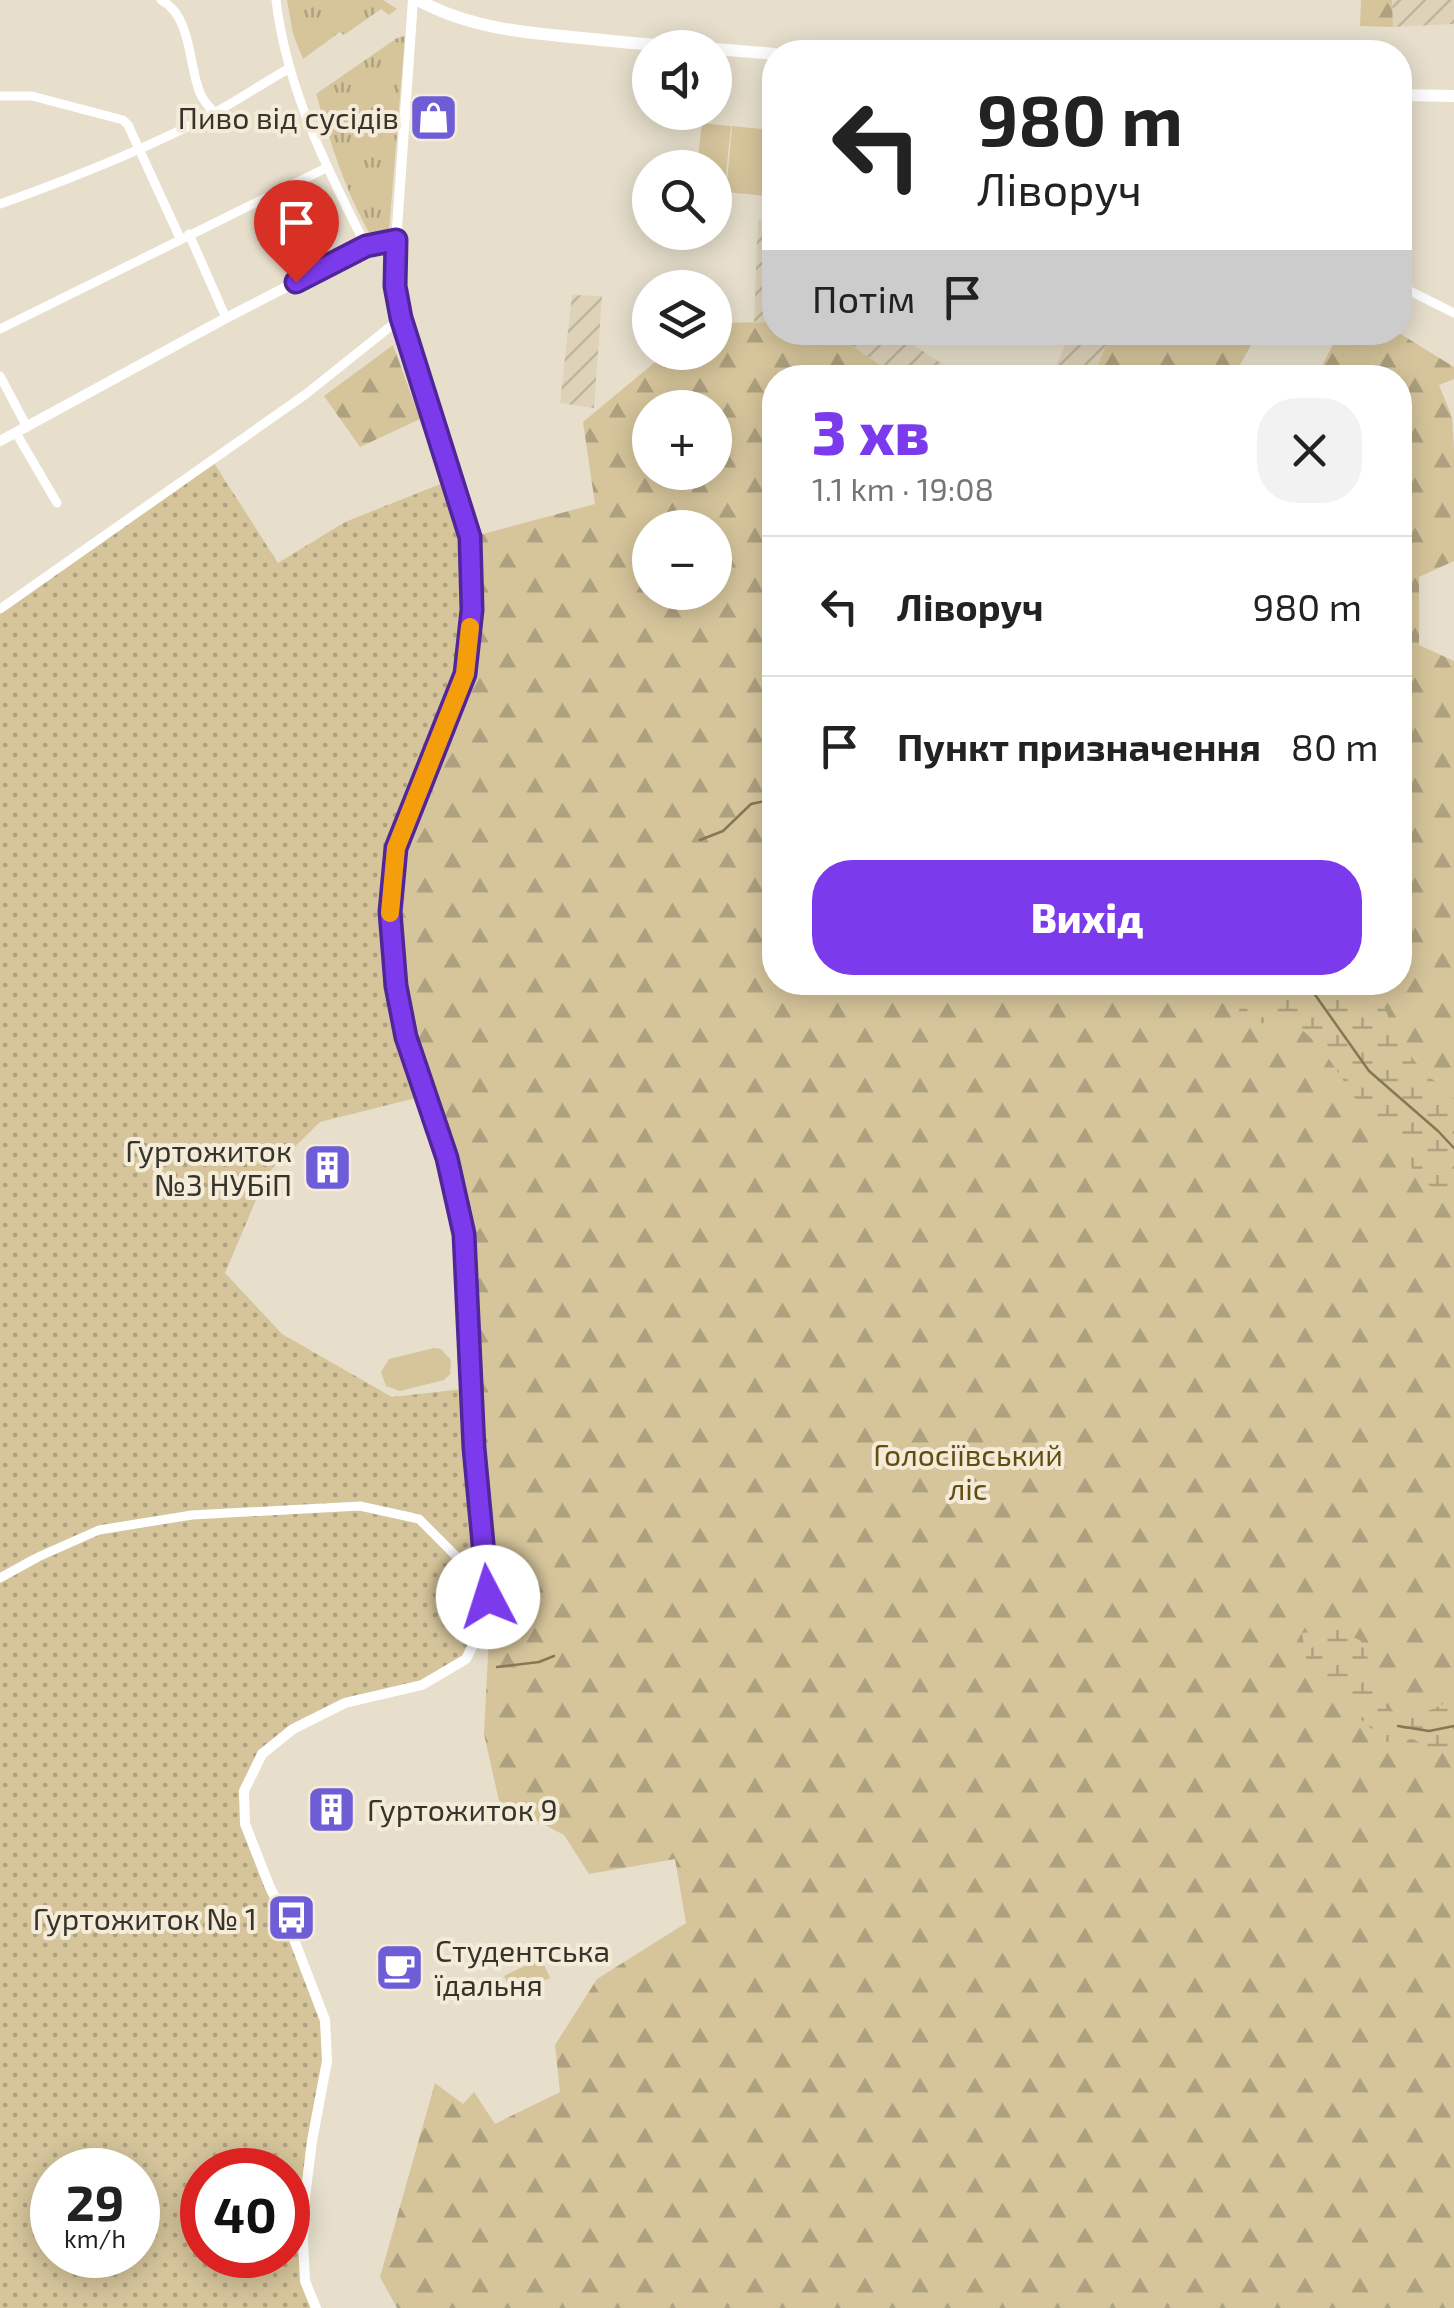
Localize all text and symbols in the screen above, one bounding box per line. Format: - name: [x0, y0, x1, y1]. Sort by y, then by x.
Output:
- map controls: [632, 30, 732, 610]
- button: sound: [632, 30, 732, 130]
- text: 980 m: [977, 76, 1183, 160]
- icon: left: [812, 80, 942, 210]
- shop icon: Пиво від сусідів: [408, 91, 460, 143]
- place label: Пиво від сусідів: [178, 99, 399, 136]
- button: search: [632, 150, 732, 250]
- text: Ліворуч: [977, 161, 1142, 215]
- pin: [254, 180, 339, 283]
- icon: arrive: [269, 195, 324, 250]
- button: layers: [632, 270, 732, 370]
- icon: arrive: [935, 270, 990, 325]
- text: Потім: [812, 275, 915, 321]
- button: +: [632, 390, 732, 490]
- text: 3 хв: [812, 395, 930, 467]
- button: close: [1257, 398, 1362, 503]
- text: 1.1 km · 19:08: [812, 469, 994, 507]
- button: −: [632, 510, 732, 610]
- icon: left: [812, 579, 867, 634]
- text: Ліворуч: [897, 583, 1044, 629]
- text: 980 m: [1253, 583, 1362, 629]
- icon: arrive: [812, 719, 867, 774]
- text: Пункт призначення: [897, 723, 1261, 769]
- text: 80 m: [1291, 723, 1379, 769]
- button: Вихід: [812, 860, 1362, 975]
- place label: Гуртожиток №3 НУБіП: [125, 1132, 292, 1202]
- building icon: Гуртожиток №3 НУБіП: [301, 1141, 353, 1193]
- park label: Голосіївський ліс: [873, 1436, 1063, 1506]
- position arrow: [436, 1545, 540, 1649]
- building icon: Гуртожиток 9: [306, 1783, 358, 1835]
- place label: Гуртожиток 9: [367, 1791, 558, 1828]
- bus stop icon: Гуртожиток № 1: [266, 1892, 318, 1944]
- place label: Гуртожиток № 1: [33, 1900, 257, 1937]
- place label: Студентська їдальня: [434, 1932, 610, 2002]
- cafe icon: Студентська їдальня: [374, 1941, 426, 1993]
- speed limit sign: 40: [180, 2148, 310, 2278]
- text: 29: [66, 2171, 124, 2231]
- text: km/h: [64, 2223, 126, 2253]

